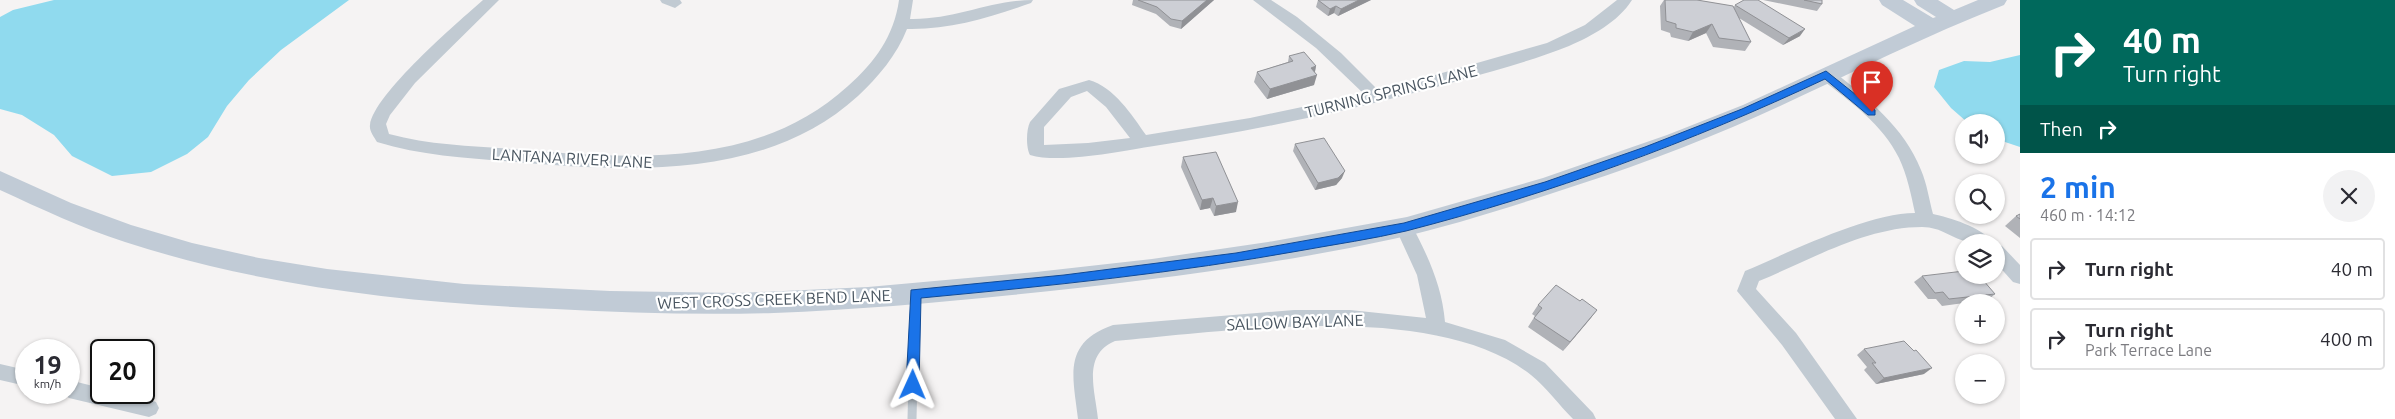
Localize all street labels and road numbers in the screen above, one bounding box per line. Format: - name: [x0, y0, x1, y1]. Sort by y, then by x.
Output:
- street label: TURNING SPRINGS LANE: [1303, 61, 1479, 121]
- street label: LANTANA RIVER LANE: [491, 145, 653, 171]
- street label: WEST CROSS CREEK BEND LANE: [657, 286, 891, 312]
- street label: SALLOW BAY LANE: [1226, 311, 1364, 333]

